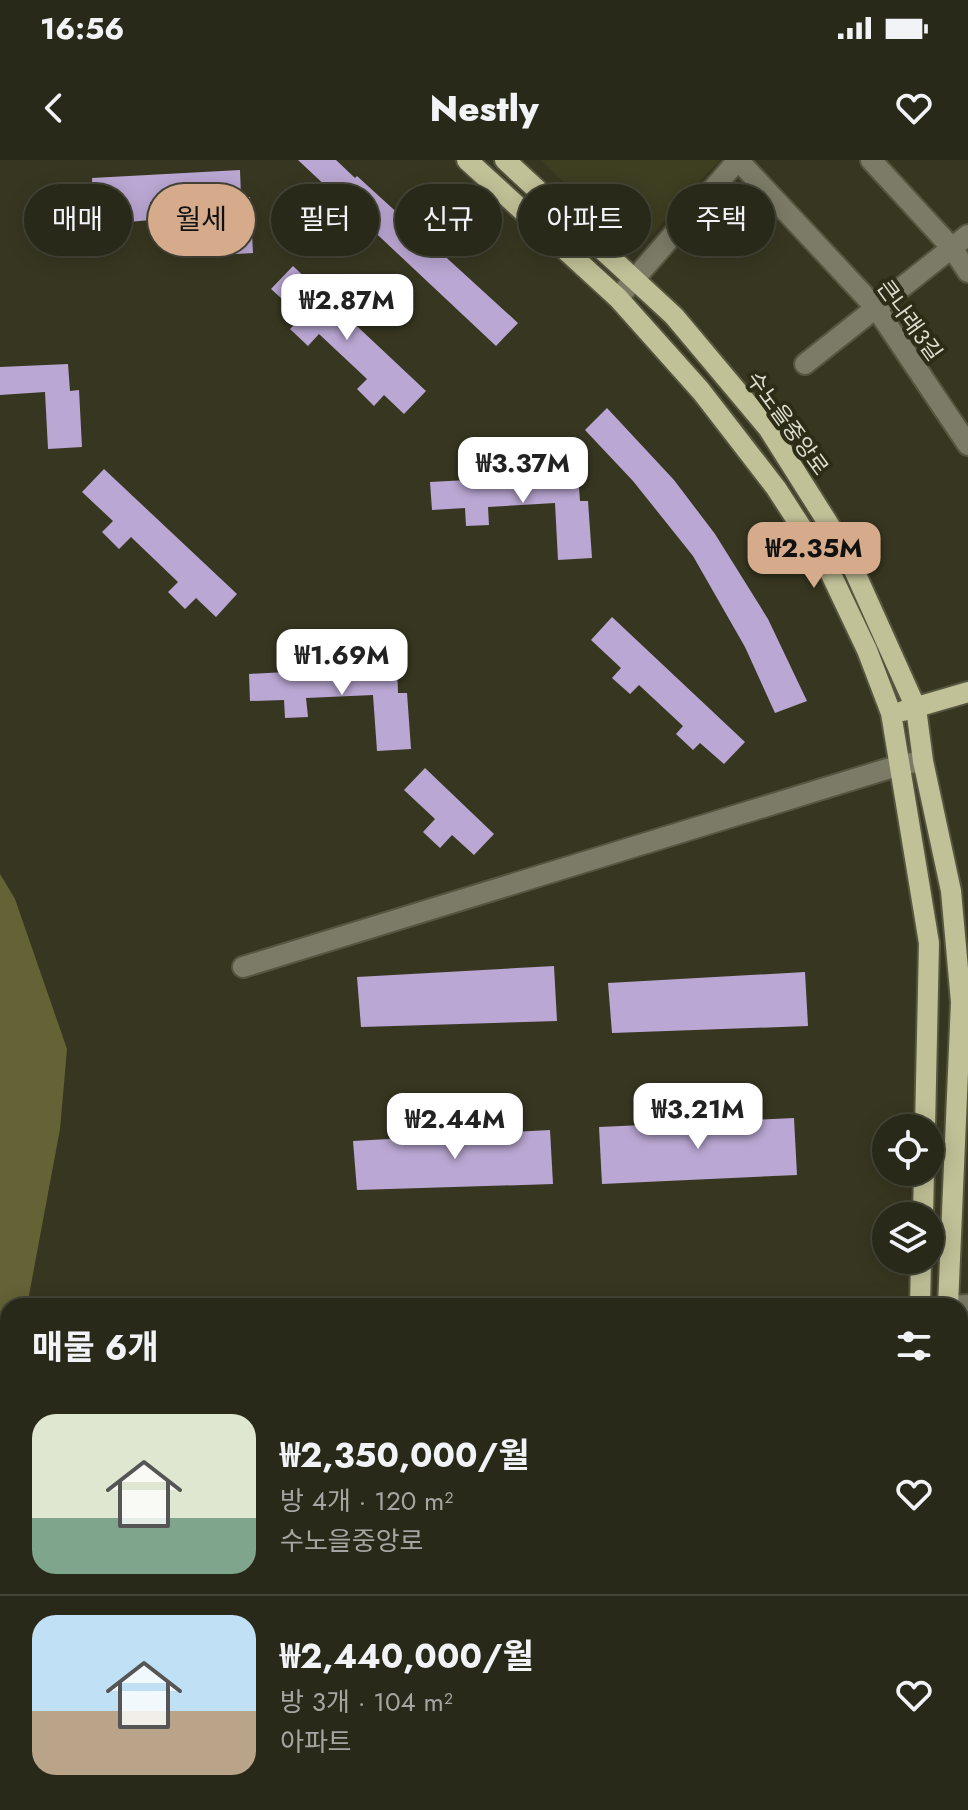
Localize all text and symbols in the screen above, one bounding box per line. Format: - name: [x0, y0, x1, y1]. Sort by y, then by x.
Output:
- text: 16:56: [40, 7, 124, 50]
- text: Nestly: [429, 82, 539, 134]
- icon: back: [32, 86, 76, 130]
- icon: heart: [892, 86, 936, 130]
- chip: 매매: [24, 184, 132, 256]
- chip: 월세: [148, 184, 255, 256]
- chip: 필터: [271, 184, 379, 256]
- chip: 신규: [395, 184, 502, 256]
- chip: 아파트: [518, 184, 651, 256]
- chip: 주택: [667, 184, 775, 256]
- street label: 큰나래3길: [870, 273, 950, 367]
- pin: ₩2.87M: [282, 274, 412, 342]
- text: ₩2.87M: [299, 281, 395, 319]
- street label: 수노을중앙로: [739, 364, 837, 482]
- pin: ₩3.37M: [458, 437, 588, 505]
- text: ₩3.37M: [476, 444, 570, 482]
- pin: ₩2.35M: [749, 522, 879, 590]
- text: ₩2.35M: [766, 529, 862, 567]
- pin: ₩1.69M: [277, 629, 407, 697]
- text: ₩1.69M: [295, 636, 389, 674]
- pin: ₩3.21M: [633, 1083, 763, 1151]
- text: ₩3.21M: [652, 1090, 744, 1128]
- pin: ₩2.44M: [390, 1093, 520, 1161]
- text: ₩2.44M: [405, 1100, 505, 1138]
- map controls: [872, 1114, 944, 1274]
- button: locate: [872, 1114, 944, 1186]
- button: layers: [872, 1202, 944, 1274]
- text: 매물 6개: [32, 1323, 159, 1372]
- icon: filters: [892, 1324, 936, 1368]
- text: ₩2,350,000/월: [280, 1431, 529, 1480]
- icon: home: [96, 1446, 192, 1542]
- icon: heart: [892, 1472, 936, 1516]
- text: 방 4개 · 120 m²: [280, 1482, 453, 1520]
- text: 수노을중앙로: [280, 1522, 424, 1560]
- text: ₩2,440,000/월: [280, 1632, 534, 1681]
- icon: home: [96, 1647, 192, 1743]
- icon: heart: [892, 1673, 936, 1717]
- text: 방 3개 · 104 m²: [280, 1683, 453, 1721]
- text: 아파트: [280, 1723, 352, 1761]

